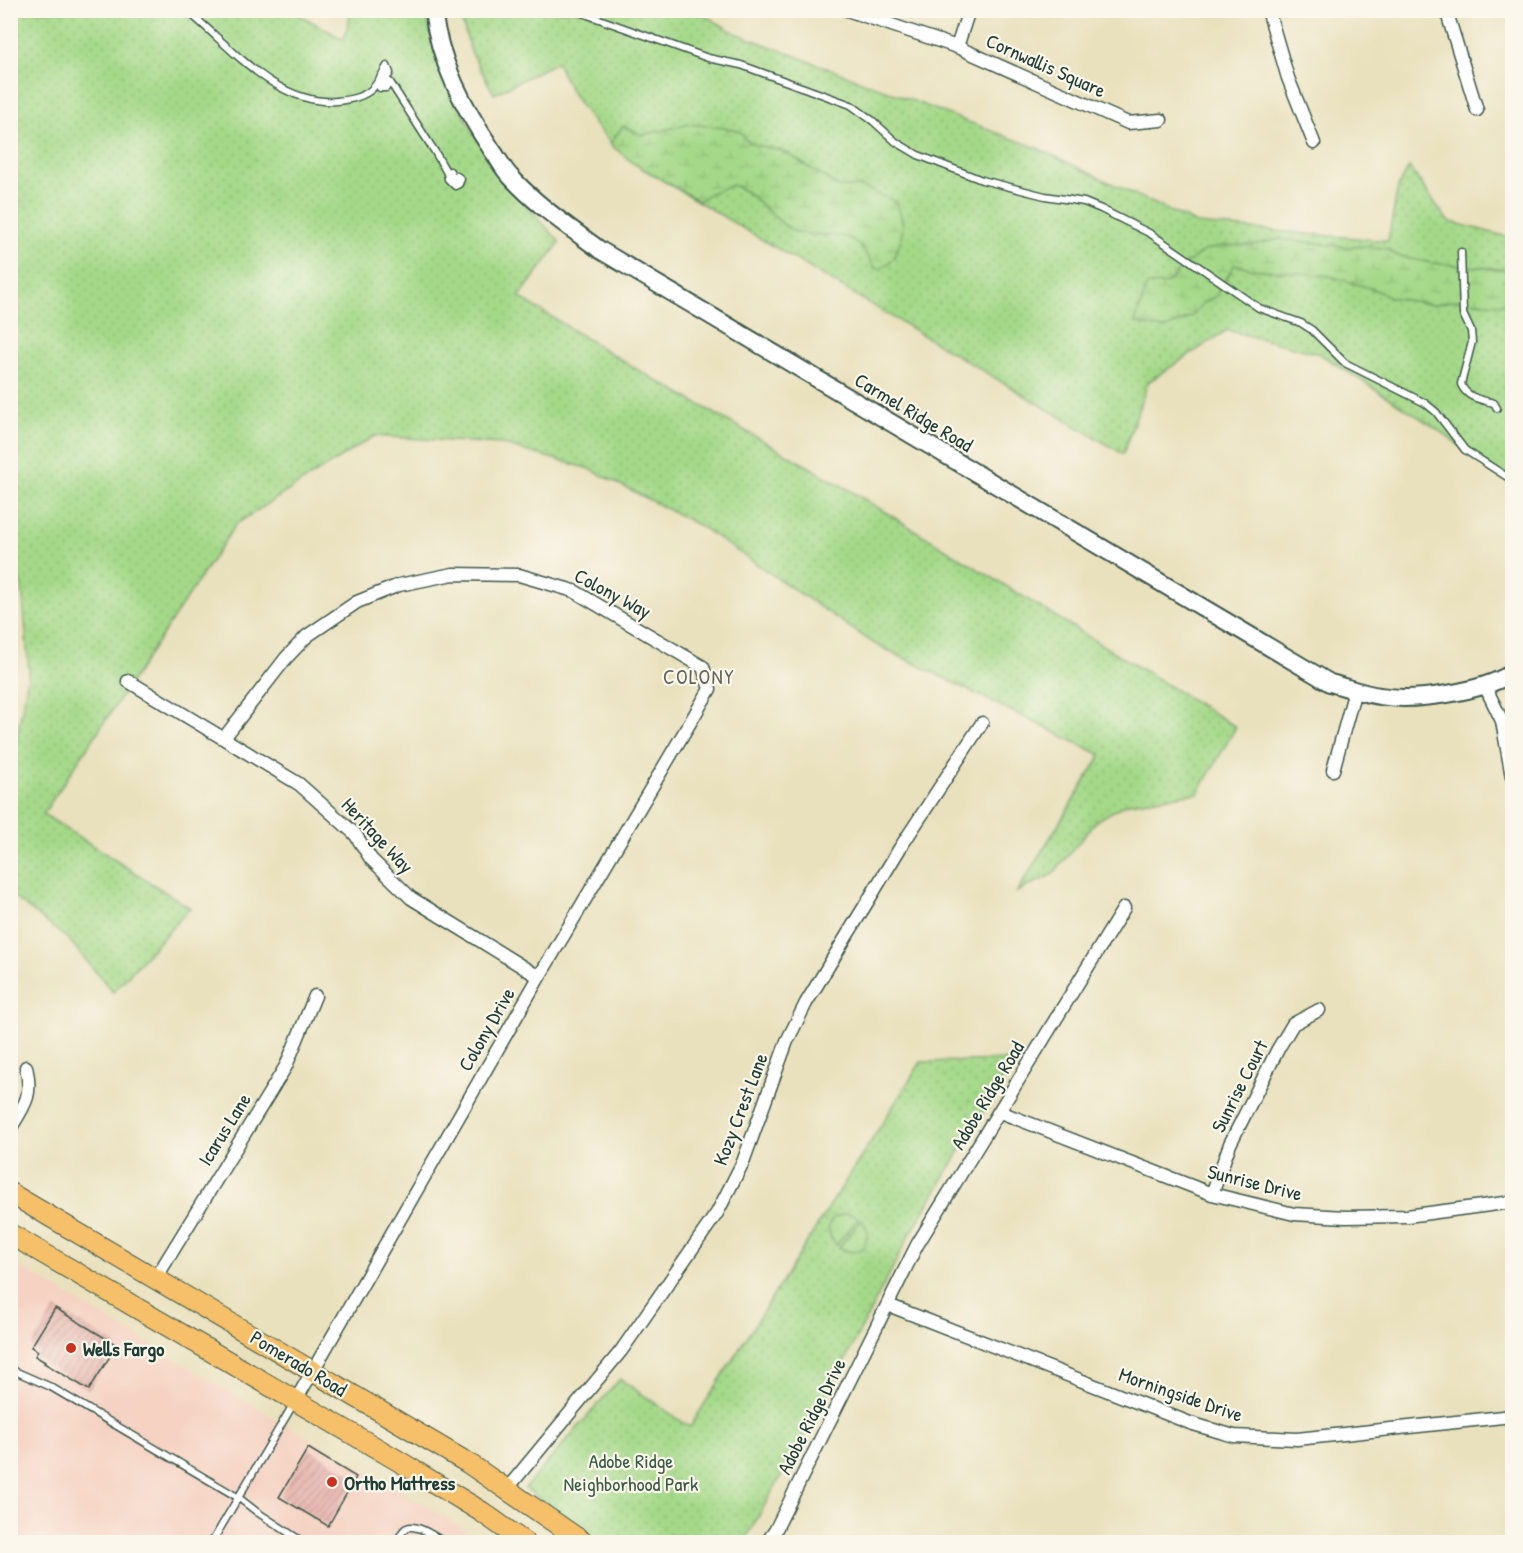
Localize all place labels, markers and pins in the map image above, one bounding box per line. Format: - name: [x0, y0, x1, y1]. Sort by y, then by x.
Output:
- place label: Wells Fargo: [83, 1335, 164, 1363]
- marker: Wells Fargo: [64, 1341, 78, 1355]
- place label: Ortho Mattress: [344, 1469, 456, 1496]
- marker: Ortho Mattress: [325, 1475, 339, 1489]

